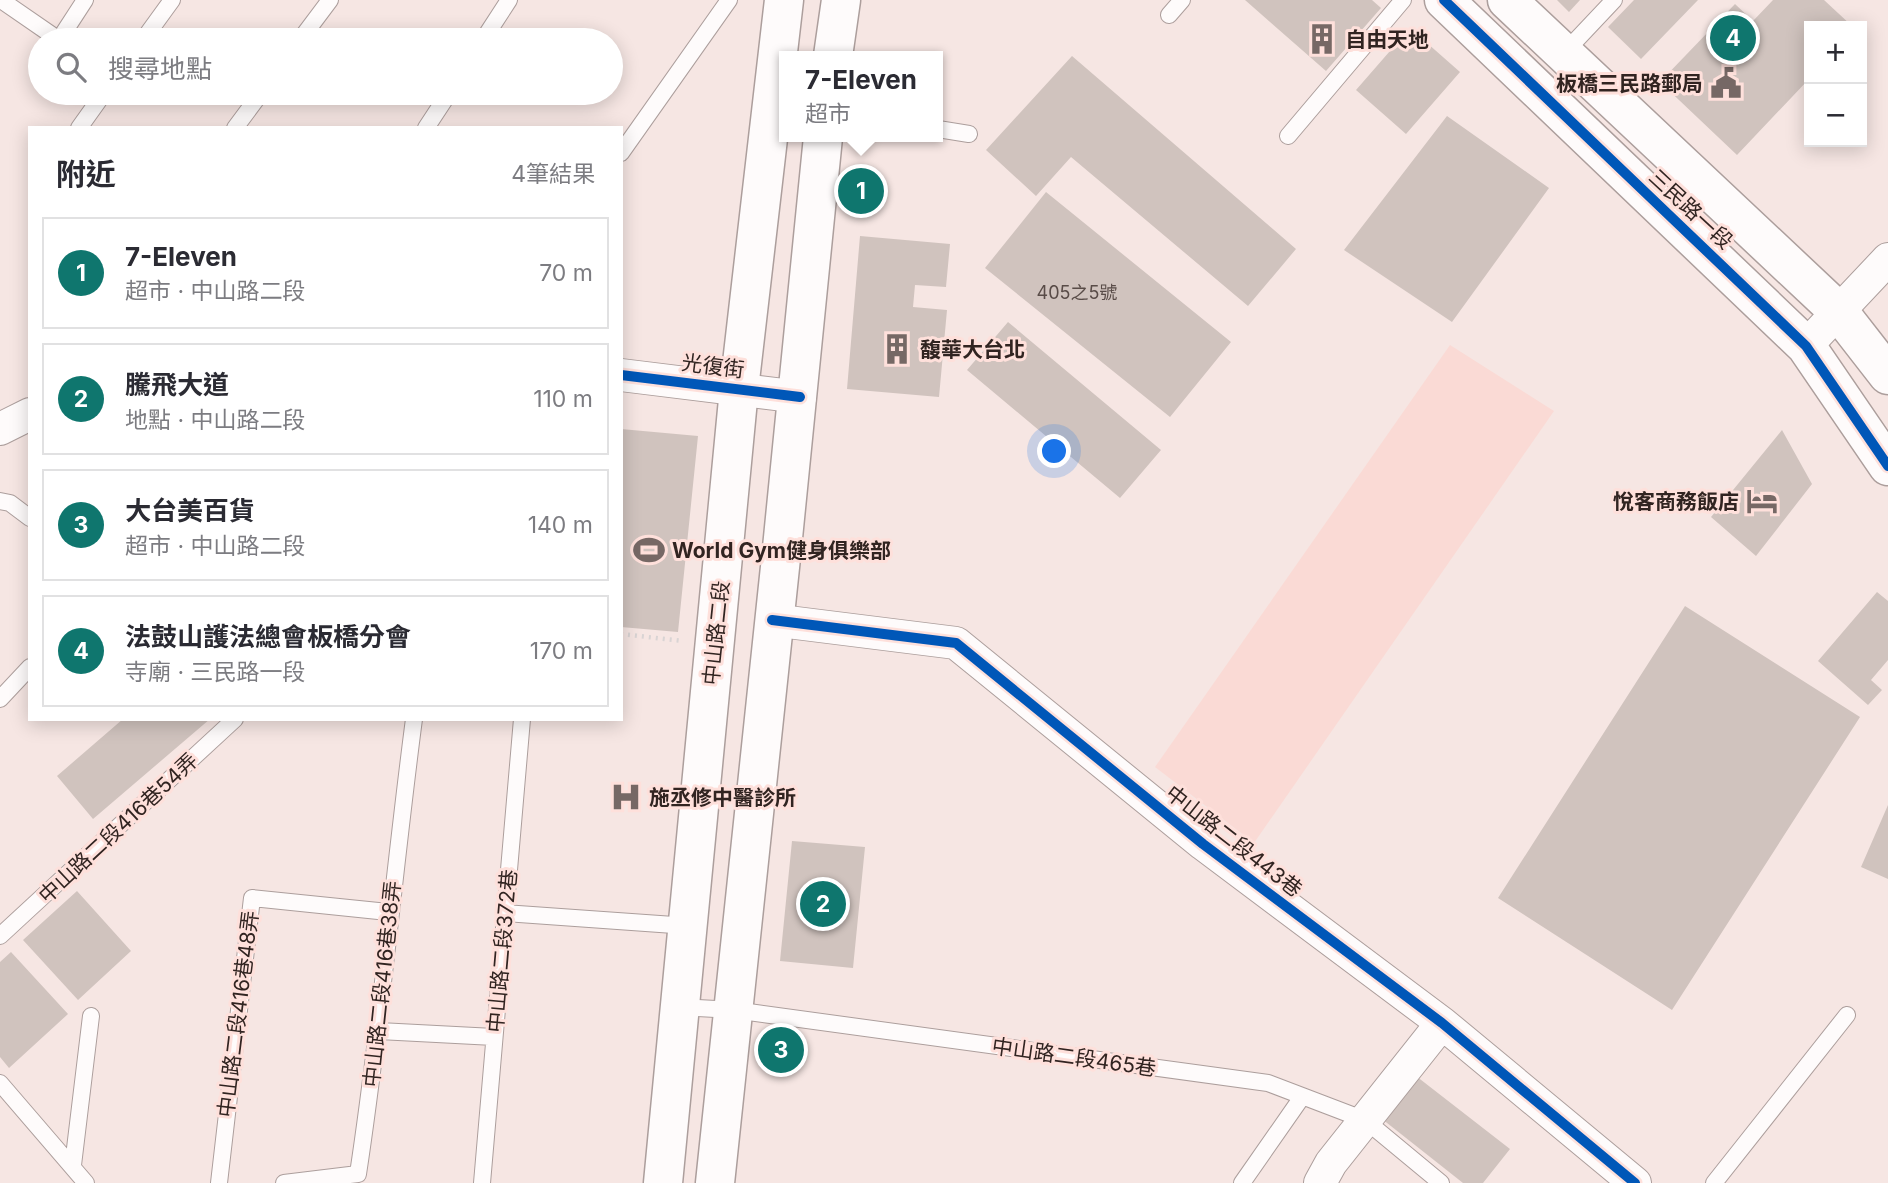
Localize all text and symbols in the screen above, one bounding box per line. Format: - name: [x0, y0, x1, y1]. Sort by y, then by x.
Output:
- pin: 4: [1710, 12, 1756, 64]
- map controls: [1804, 21, 1867, 147]
- button: +: [1804, 21, 1867, 84]
- building icon: 自由天地: [1305, 22, 1339, 56]
- place label: 自由天地: [1345, 27, 1429, 52]
- search box: [28, 28, 623, 105]
- icon: search: [52, 48, 90, 86]
- popup: [779, 51, 943, 142]
- text: 搜尋地點: [108, 53, 212, 84]
- text: 7-Eleven: [805, 64, 917, 95]
- public building icon: 板橋三民路郵局: [1709, 66, 1743, 100]
- place label: 板橋三民路郵局: [1556, 71, 1703, 96]
- button: −: [1804, 84, 1867, 147]
- text: 超市: [805, 100, 851, 128]
- text: 附近: [56, 156, 116, 192]
- text: 4筆結果: [511, 160, 595, 188]
- street label: 三民路一段: [1644, 164, 1738, 254]
- pin: 1: [838, 165, 884, 217]
- text: 7-Eleven: [125, 241, 237, 272]
- text: 1: [76, 259, 86, 287]
- text: 70 m: [539, 259, 593, 287]
- text: 超市 · 中山路二段: [125, 277, 306, 305]
- house number: 405之5號: [1037, 282, 1117, 303]
- building icon: 馥華大台北: [880, 332, 914, 366]
- place label: 馥華大台北: [920, 337, 1025, 362]
- street label: 光復街: [680, 350, 746, 382]
- text: 騰飛大道: [125, 369, 229, 400]
- text: 2: [74, 385, 88, 413]
- text: 110 m: [533, 385, 593, 413]
- text: 地點 · 中山路二段: [125, 406, 306, 434]
- your location: [1037, 434, 1071, 468]
- hotel icon: 悅客商務飯店: [1745, 484, 1779, 518]
- place label: 悅客商務飯店: [1613, 489, 1739, 514]
- text: 大台美百貨: [125, 495, 255, 526]
- text: 3: [74, 511, 88, 539]
- text: 140 m: [528, 511, 593, 539]
- text: 超市 · 中山路二段: [125, 532, 306, 560]
- sports icon: World Gym健身俱樂部: [632, 533, 666, 567]
- place label: World Gym健身俱樂部: [672, 538, 891, 563]
- street label: 中山路二段: [698, 579, 734, 687]
- text: 法鼓山護法總會板橋分會: [125, 621, 411, 652]
- text: 4: [73, 637, 89, 665]
- text: 170 m: [530, 637, 593, 665]
- text: 寺廟 · 三民路一段: [125, 658, 306, 686]
- street label: 中山路二段416巷54弄: [33, 748, 203, 908]
- hospital icon: 施丞修中醫診所: [609, 780, 643, 814]
- street label: 中山路二段443巷: [1161, 780, 1307, 902]
- place label: 施丞修中醫診所: [649, 785, 796, 810]
- street label: 中山路二段372巷: [482, 868, 522, 1034]
- pin: 2: [800, 878, 846, 930]
- street label: 中山路二段416巷38弄: [359, 879, 405, 1089]
- street label: 中山路二段416巷48弄: [213, 909, 263, 1119]
- pin: 3: [758, 1024, 804, 1076]
- street label: 中山路二段465巷: [990, 1033, 1158, 1081]

